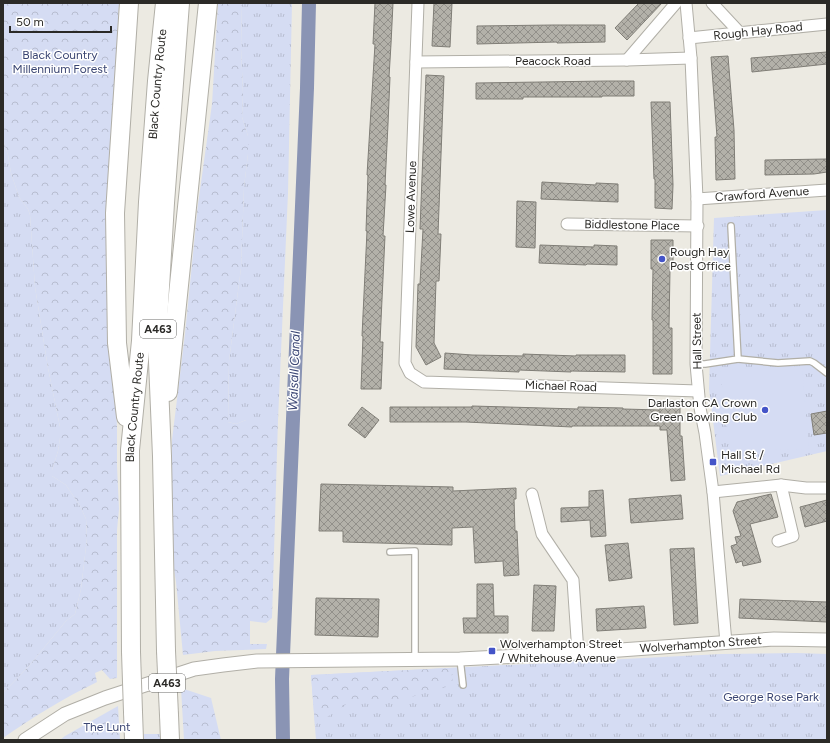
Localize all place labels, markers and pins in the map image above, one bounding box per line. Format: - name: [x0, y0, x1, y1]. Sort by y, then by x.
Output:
- place label: Rough Hay Post Office: [670, 245, 731, 273]
- marker: Rough Hay Post Office: [657, 254, 667, 264]
- place label: Darlaston CA Crown Green Bowling Club: [648, 396, 757, 424]
- marker: Darlaston CA Crown Green Bowling Club: [760, 405, 770, 415]
- place label: Hall St / Michael Rd: [721, 448, 780, 476]
- marker: Hall St / Michael Rd: [708, 457, 718, 467]
- place label: Wolverhampton Street / Whitehouse Avenue: [500, 637, 623, 665]
- marker: Wolverhampton Street / Whitehouse Avenue: [487, 646, 497, 656]

